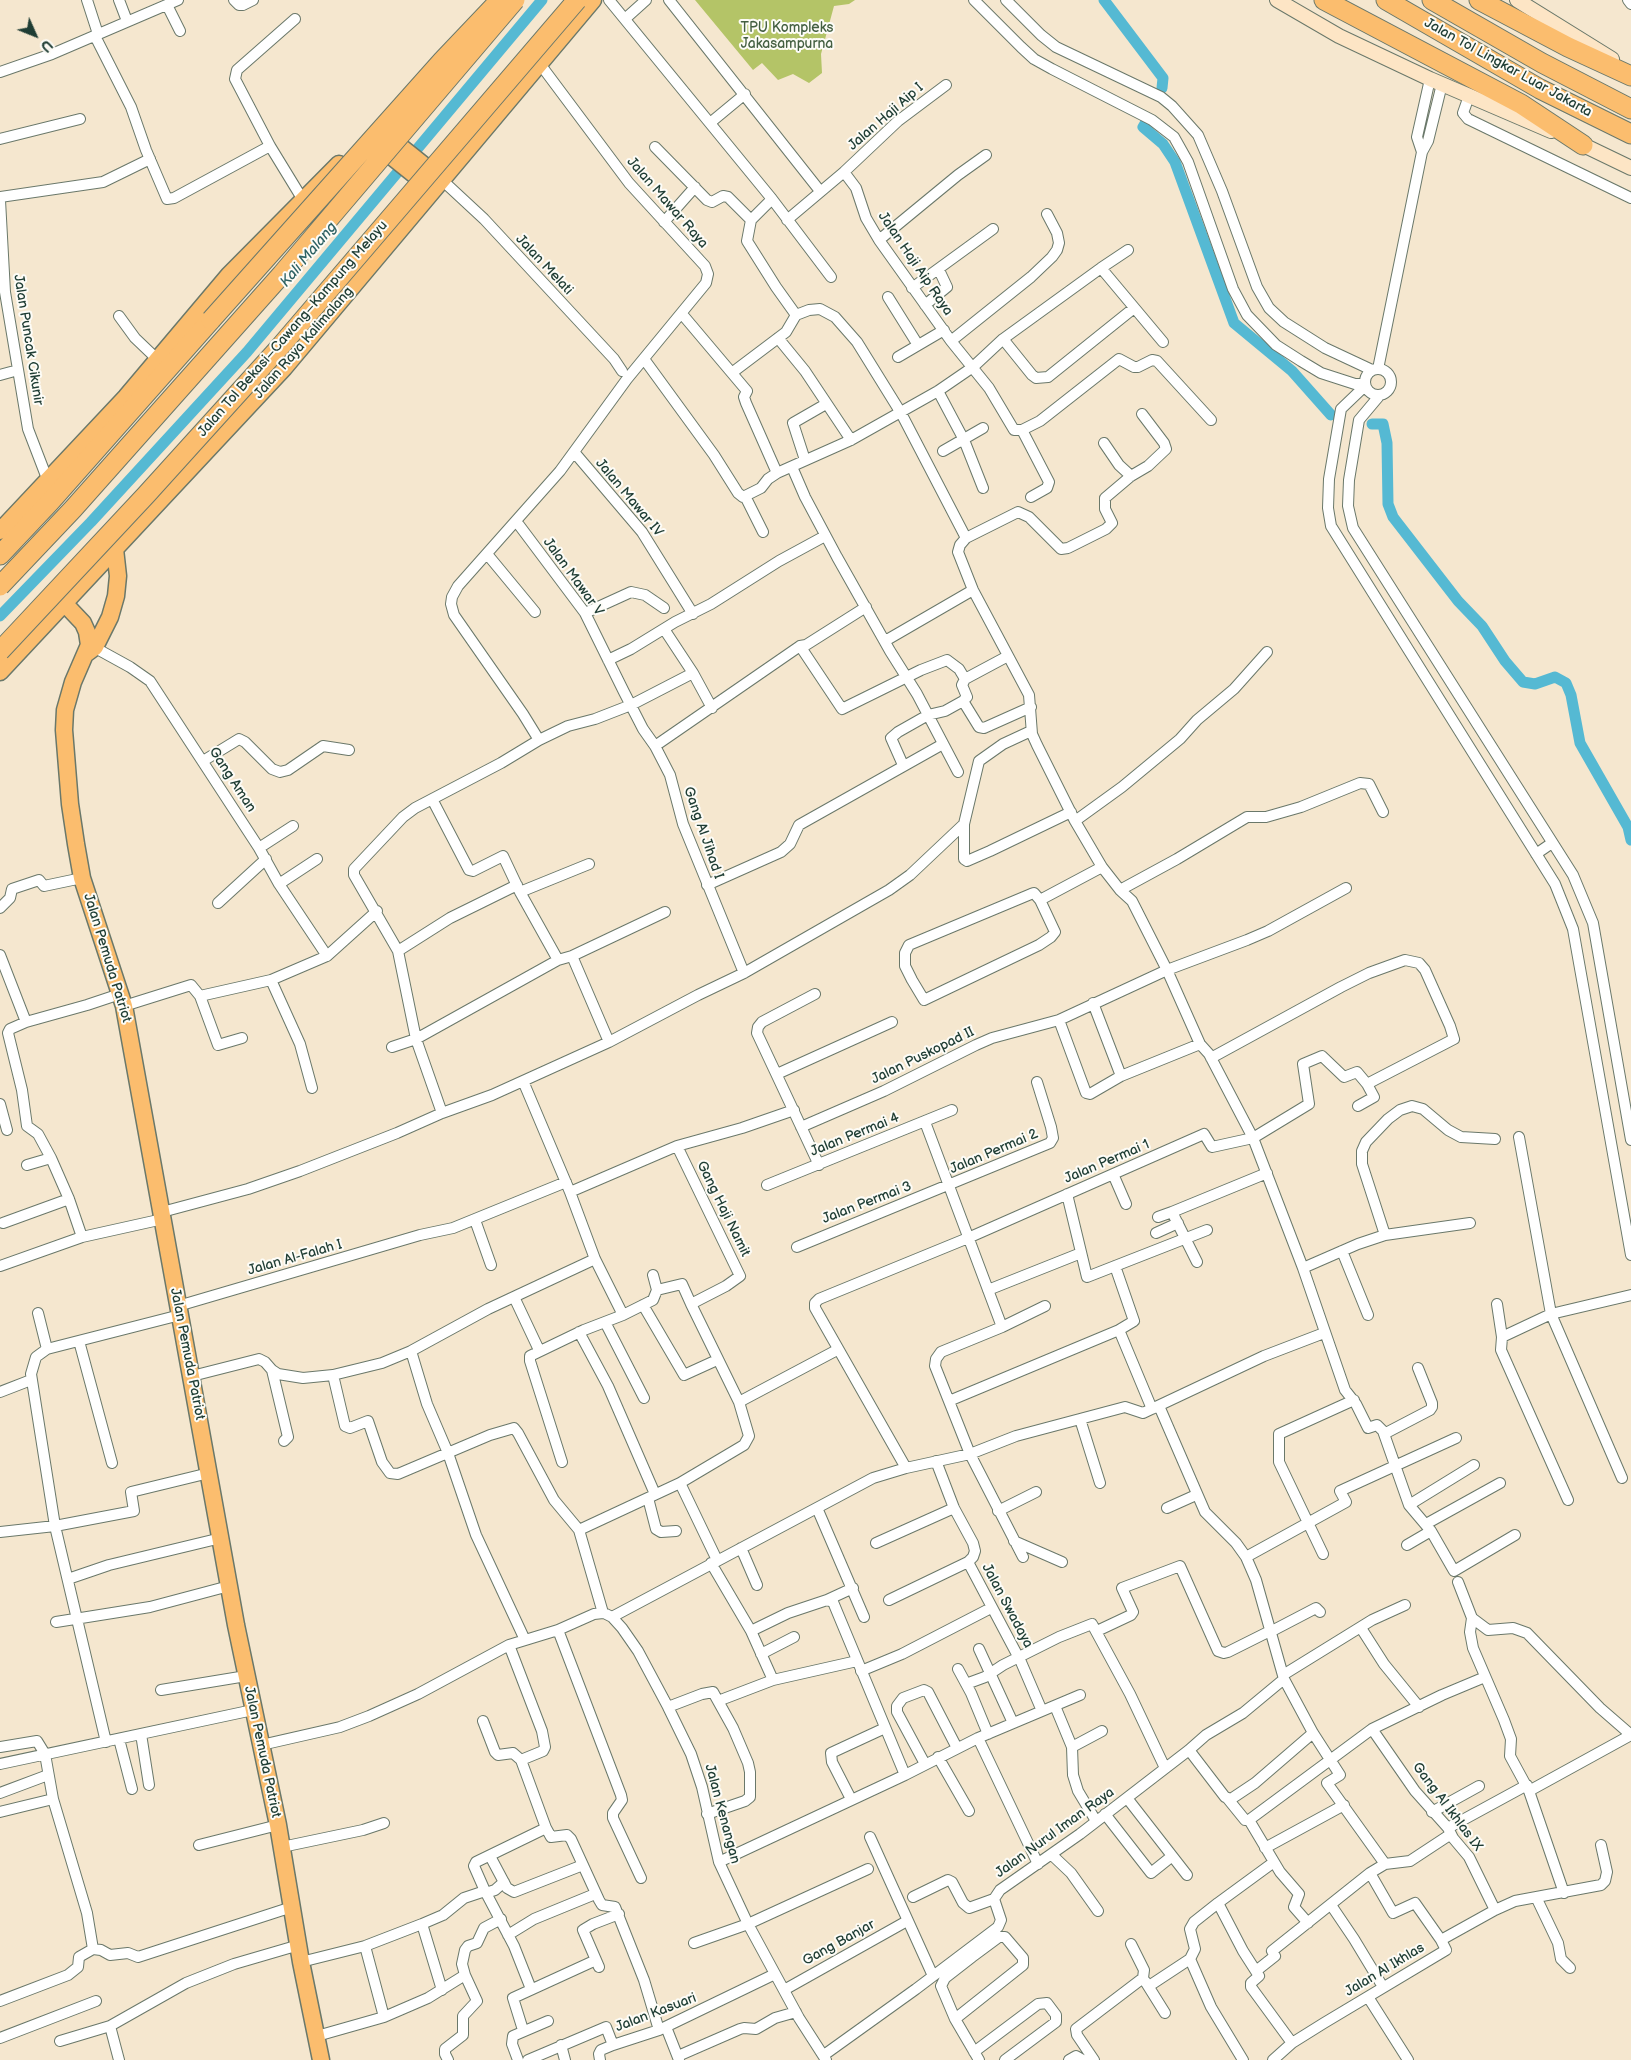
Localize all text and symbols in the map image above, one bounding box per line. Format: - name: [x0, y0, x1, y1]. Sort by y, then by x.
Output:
- north arrow: [10, 10, 60, 60]
- street label: Jalan Tol Lingkar Luar Jakarta: [1421, 15, 1595, 121]
- park label: TPU Kompleks Jakasampurna: [741, 20, 833, 52]
- text: U: [37, 36, 56, 55]
- street label: Jalan Haji Aip I: [845, 80, 927, 154]
- street label: Jalan Mawar Raya: [623, 154, 711, 252]
- street label: Jalan Haji Aip Raya: [874, 209, 956, 319]
- street label: Jalan Tol Bekasi–Cawang–Kampung Melayu: [195, 217, 391, 441]
- water label: Kali Malang: [277, 219, 341, 291]
- street label: Jalan Melati: [512, 231, 576, 299]
- street label: Jalan Puncak Cikunir: [9, 273, 47, 407]
- street label: Jalan Raya Kalimalang: [251, 284, 357, 402]
- street label: Jalan Mawar IV: [592, 456, 666, 540]
- street label: Jalan Mawar V: [539, 535, 607, 619]
- street label: Gang Aman: [205, 744, 259, 816]
- street label: Gang Al Jihad I: [679, 785, 727, 881]
- street label: Jalan Pemuda Patriot: [79, 891, 135, 1025]
- street label: Jalan Puskopad II: [869, 1024, 977, 1088]
- street label: Jalan Permai 4: [808, 1110, 902, 1160]
- street label: Jalan Permai 2: [947, 1126, 1041, 1178]
- street label: Jalan Permai 1: [1062, 1136, 1152, 1188]
- street label: Gang Haji Namit: [693, 1158, 753, 1260]
- street label: Jalan Permai 3: [820, 1178, 914, 1228]
- street label: Jalan Al-Falah I: [246, 1237, 344, 1279]
- street label: Jalan Pemuda Patriot: [166, 1287, 208, 1421]
- street label: Jalan Swadaya: [978, 1561, 1036, 1651]
- street label: Jalan Pemuda Patriot: [240, 1685, 284, 1819]
- street label: Gang Al Ikhlas IX: [1408, 1759, 1486, 1855]
- street label: Jalan Kenangan: [701, 1762, 743, 1866]
- street label: Jalan Nurul Iman Raya: [992, 1784, 1118, 1882]
- street label: Gang Banjar: [800, 1916, 878, 1970]
- street label: Jalan Al Ikhlas: [1342, 1940, 1428, 2000]
- street label: Jalan Kasuari: [613, 1990, 699, 2036]

